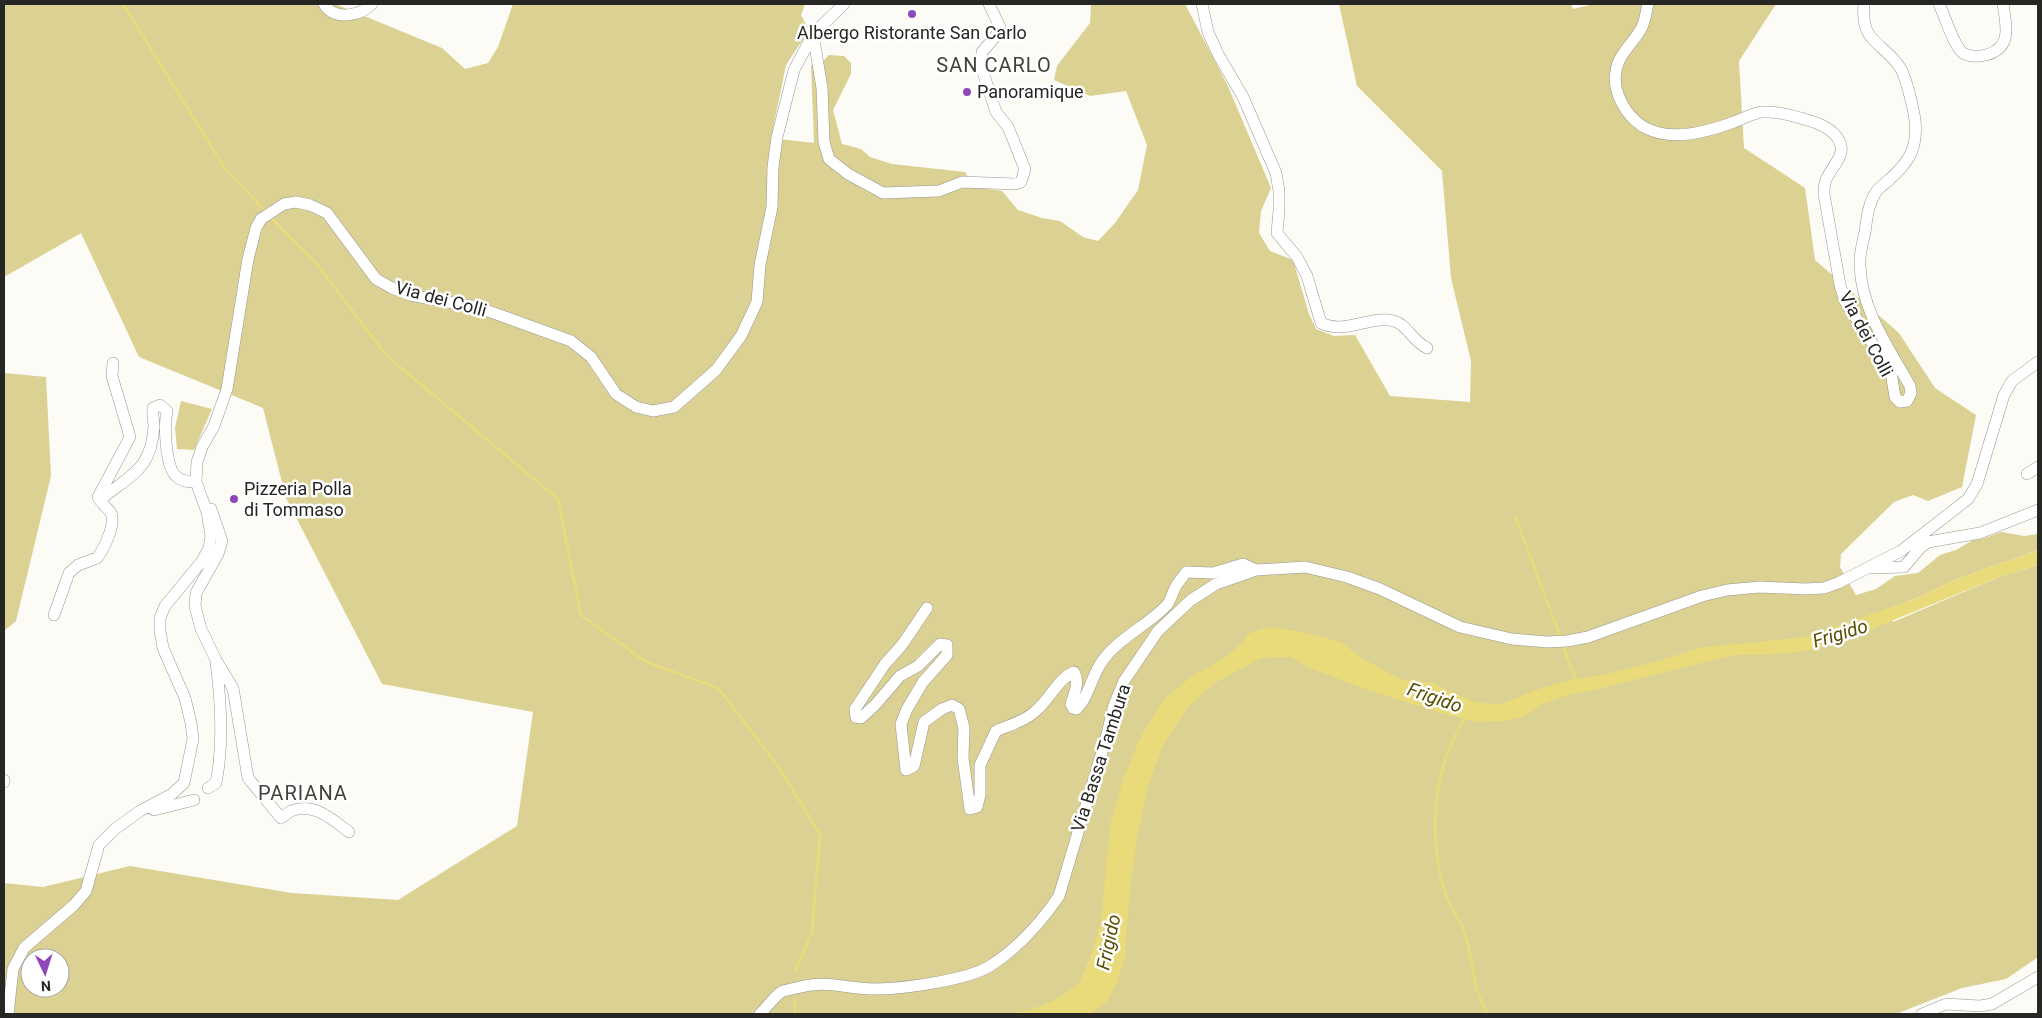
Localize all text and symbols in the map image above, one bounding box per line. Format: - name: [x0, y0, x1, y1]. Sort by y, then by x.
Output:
- marker: Albergo Ristorante San Carlo: [906, 8, 918, 20]
- place label: Albergo Ristorante San Carlo: [797, 22, 1027, 43]
- district label: SAN CARLO: [936, 53, 1052, 77]
- place label: Panoramique: [977, 81, 1084, 102]
- marker: Panoramique: [961, 86, 973, 98]
- street label: Via dei Colli: [393, 276, 489, 321]
- street label: Via dei Colli: [1835, 287, 1898, 380]
- place label: Pizzeria Polla di Tommaso: [244, 478, 352, 520]
- marker: Pizzeria Polla di Tommaso: [228, 493, 240, 505]
- water label: Frigido: [1810, 614, 1870, 653]
- water label: Frigido: [1404, 677, 1465, 718]
- street label: Via Bassa Tambura: [1067, 681, 1134, 835]
- district label: PARIANA: [258, 781, 348, 805]
- water label: Frigido: [1091, 912, 1126, 972]
- north arrow: [20, 948, 70, 998]
- text: N: [40, 978, 51, 994]

